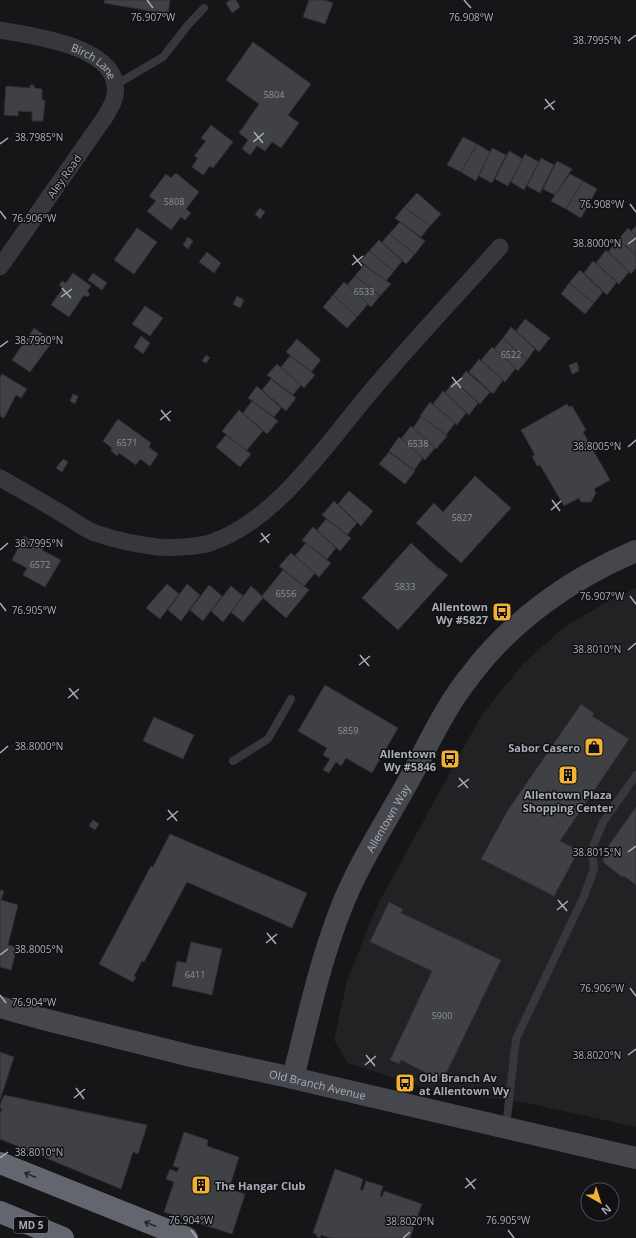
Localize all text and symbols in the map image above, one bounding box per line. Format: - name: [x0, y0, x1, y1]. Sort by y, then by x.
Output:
- text: 76.907°W: [131, 10, 176, 24]
- text: 76.908°W: [449, 10, 494, 24]
- text: 38.7995°N: [573, 33, 621, 47]
- street label: Birch Lane: [69, 39, 121, 81]
- house number: 5804: [264, 88, 284, 101]
- text: 38.7985°N: [15, 130, 63, 144]
- street label: Aley Road: [43, 151, 85, 201]
- house number: 5808: [164, 195, 184, 208]
- text: 76.908°W: [580, 197, 625, 211]
- text: 76.906°W: [12, 211, 57, 225]
- text: 38.8000°N: [573, 236, 621, 250]
- house number: 6533: [354, 285, 374, 298]
- text: 38.7990°N: [15, 333, 63, 347]
- house number: 6522: [501, 348, 521, 361]
- house number: 6571: [117, 436, 137, 449]
- house number: 6538: [408, 437, 428, 450]
- text: 38.8005°N: [573, 439, 621, 453]
- house number: 5827: [452, 511, 472, 524]
- text: 38.7995°N: [15, 536, 63, 550]
- house number: 6572: [30, 558, 50, 571]
- house number: 5833: [395, 580, 415, 593]
- house number: 6556: [276, 587, 296, 600]
- text: 76.907°W: [580, 589, 625, 603]
- place label: Allentown Wy #5827: [432, 599, 488, 627]
- bus stop icon: Allentown Wy #5827: [491, 601, 513, 623]
- text: 76.905°W: [12, 603, 57, 617]
- text: 38.8010°N: [573, 642, 621, 656]
- house number: 5859: [338, 724, 358, 737]
- shop icon: Sabor Casero: [583, 736, 605, 758]
- text: 38.8000°N: [15, 739, 63, 753]
- place label: Sabor Casero: [508, 740, 580, 755]
- place label: Allentown Wy #5846: [380, 746, 436, 774]
- bus stop icon: Allentown Wy #5846: [439, 748, 461, 770]
- building icon: Allentown Plaza Shopping Center: [557, 764, 579, 786]
- street label: Allentown Way: [362, 781, 413, 855]
- place label: Allentown Plaza Shopping Center: [523, 787, 613, 815]
- text: 38.8015°N: [573, 845, 621, 859]
- text: 38.8005°N: [15, 942, 63, 956]
- house number: 6411: [185, 968, 205, 981]
- text: 76.906°W: [580, 981, 625, 995]
- text: 76.904°W: [12, 995, 57, 1009]
- house number: 5900: [432, 1009, 452, 1022]
- text: 38.8020°N: [573, 1048, 621, 1062]
- street label: Old Branch Avenue: [268, 1066, 368, 1102]
- place label: Old Branch Av at Allentown Wy: [419, 1070, 510, 1098]
- bus stop icon: Old Branch Av at Allentown Wy: [394, 1072, 416, 1094]
- text: 38.8010°N: [15, 1145, 63, 1159]
- one-way arrow: [24, 1171, 36, 1179]
- building icon: The Hangar Club: [190, 1174, 212, 1196]
- place label: The Hangar Club: [215, 1178, 306, 1193]
- north arrow: [580, 1182, 620, 1222]
- text: N: [598, 1202, 615, 1219]
- text: 76.904°W: [169, 1213, 214, 1227]
- text: 76.905°W: [486, 1213, 531, 1227]
- text: 38.8020°N: [386, 1214, 434, 1228]
- road number: MD 5: [14, 1217, 48, 1233]
- one-way arrow: [145, 1219, 157, 1227]

